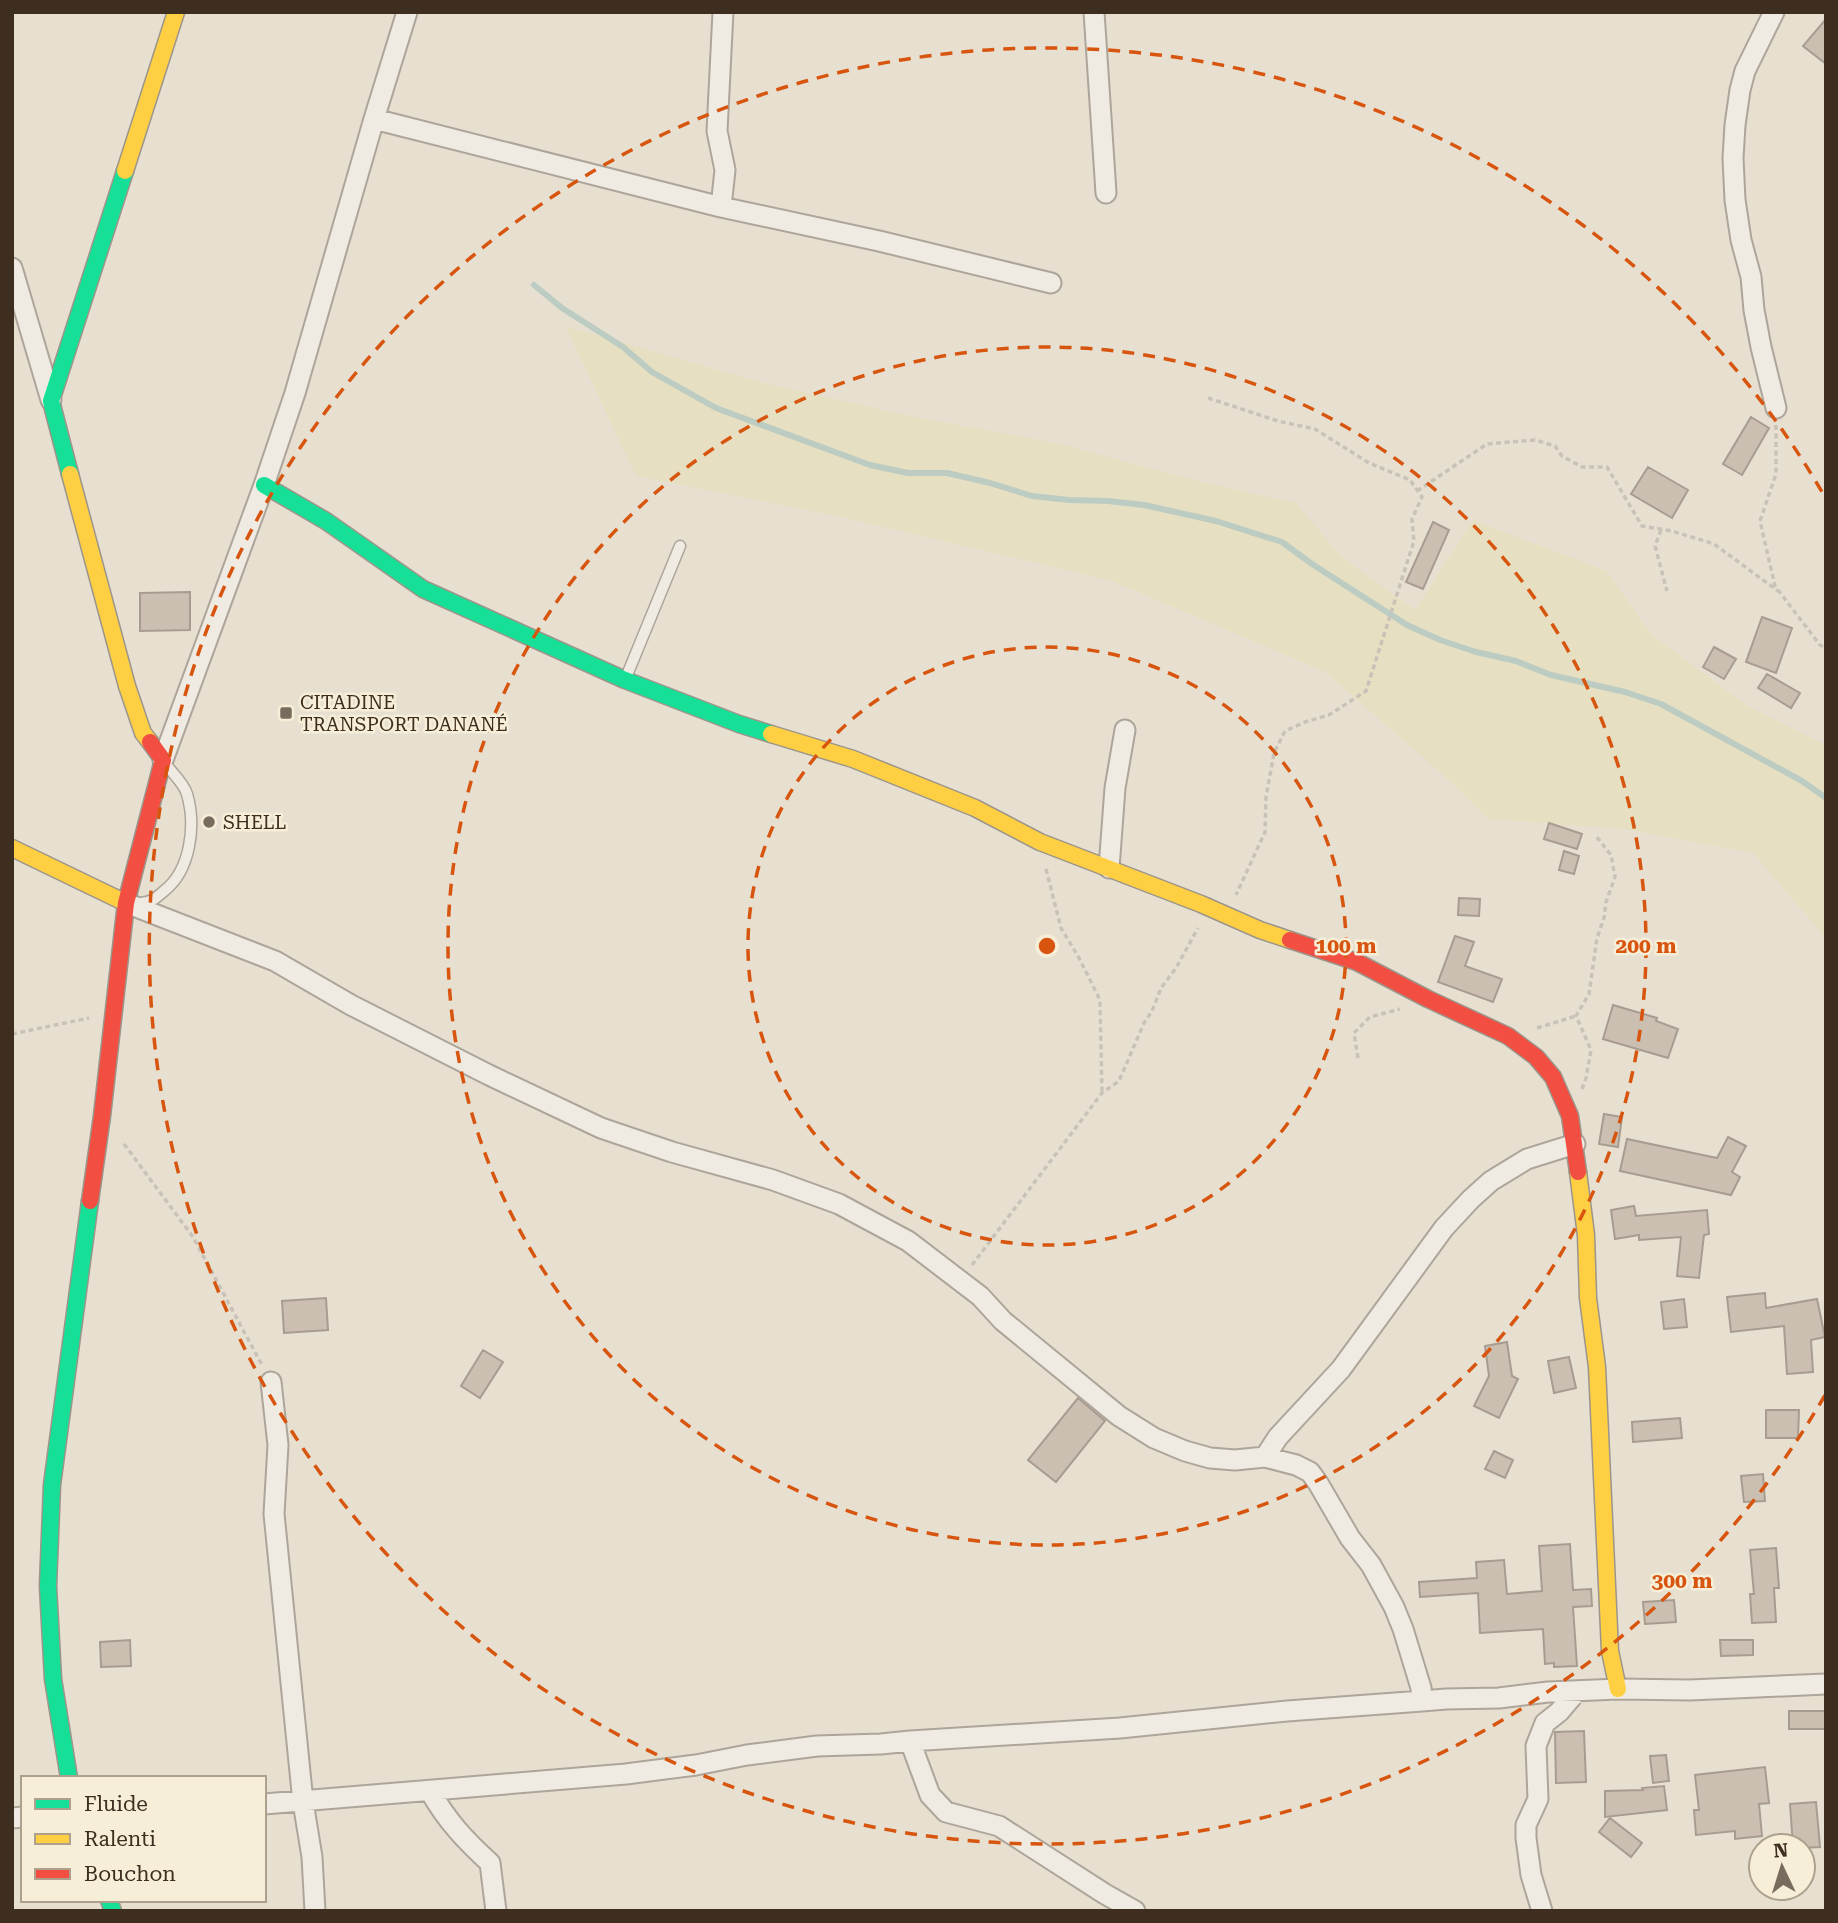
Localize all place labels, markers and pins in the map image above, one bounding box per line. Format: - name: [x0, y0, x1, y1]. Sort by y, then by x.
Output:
- place label: CITADINE TRANSPORT DANANÉ: [300, 691, 508, 736]
- marker: CITADINE TRANSPORT DANANÉ: [278, 705, 294, 721]
- place label: SHELL: [223, 811, 286, 834]
- marker: SHELL: [201, 814, 217, 830]
- centre of rings: [1035, 934, 1059, 958]

